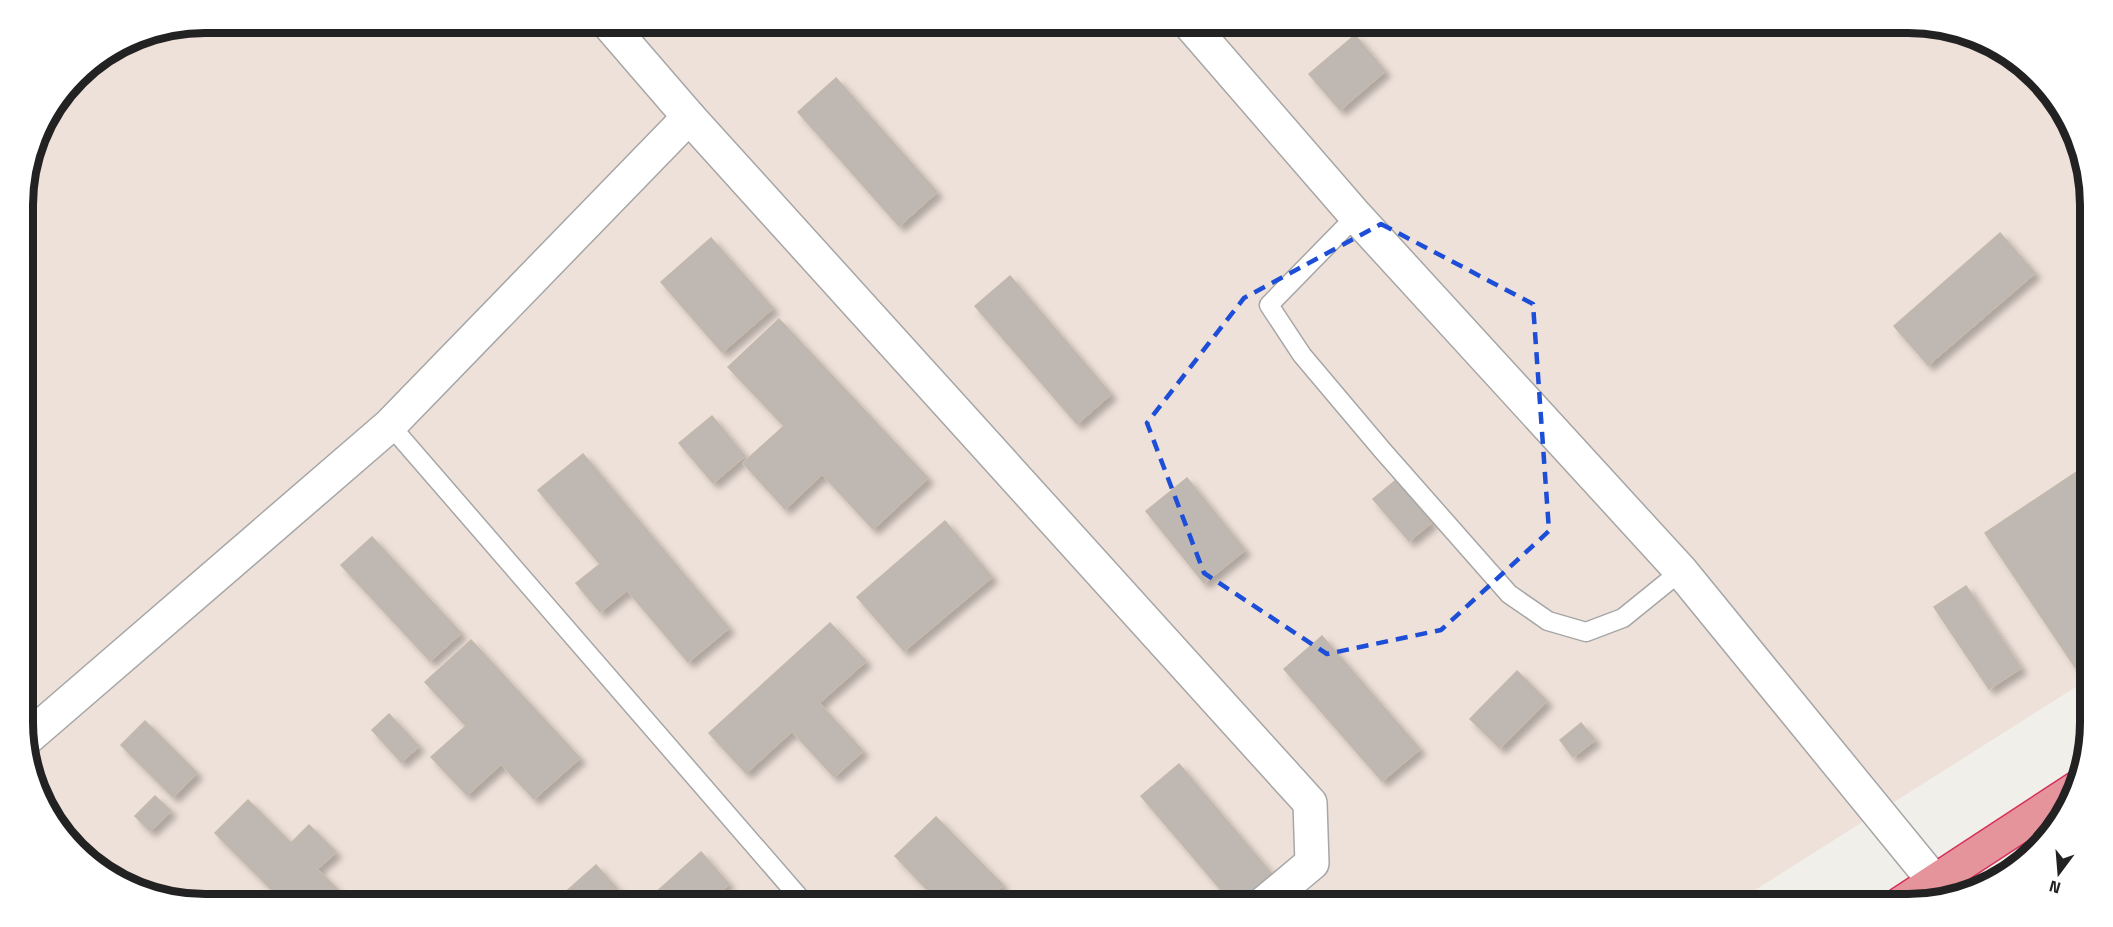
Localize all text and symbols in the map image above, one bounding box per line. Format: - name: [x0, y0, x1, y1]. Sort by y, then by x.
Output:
- north arrow: [2029, 843, 2089, 903]
- text: N: [2046, 874, 2064, 900]

